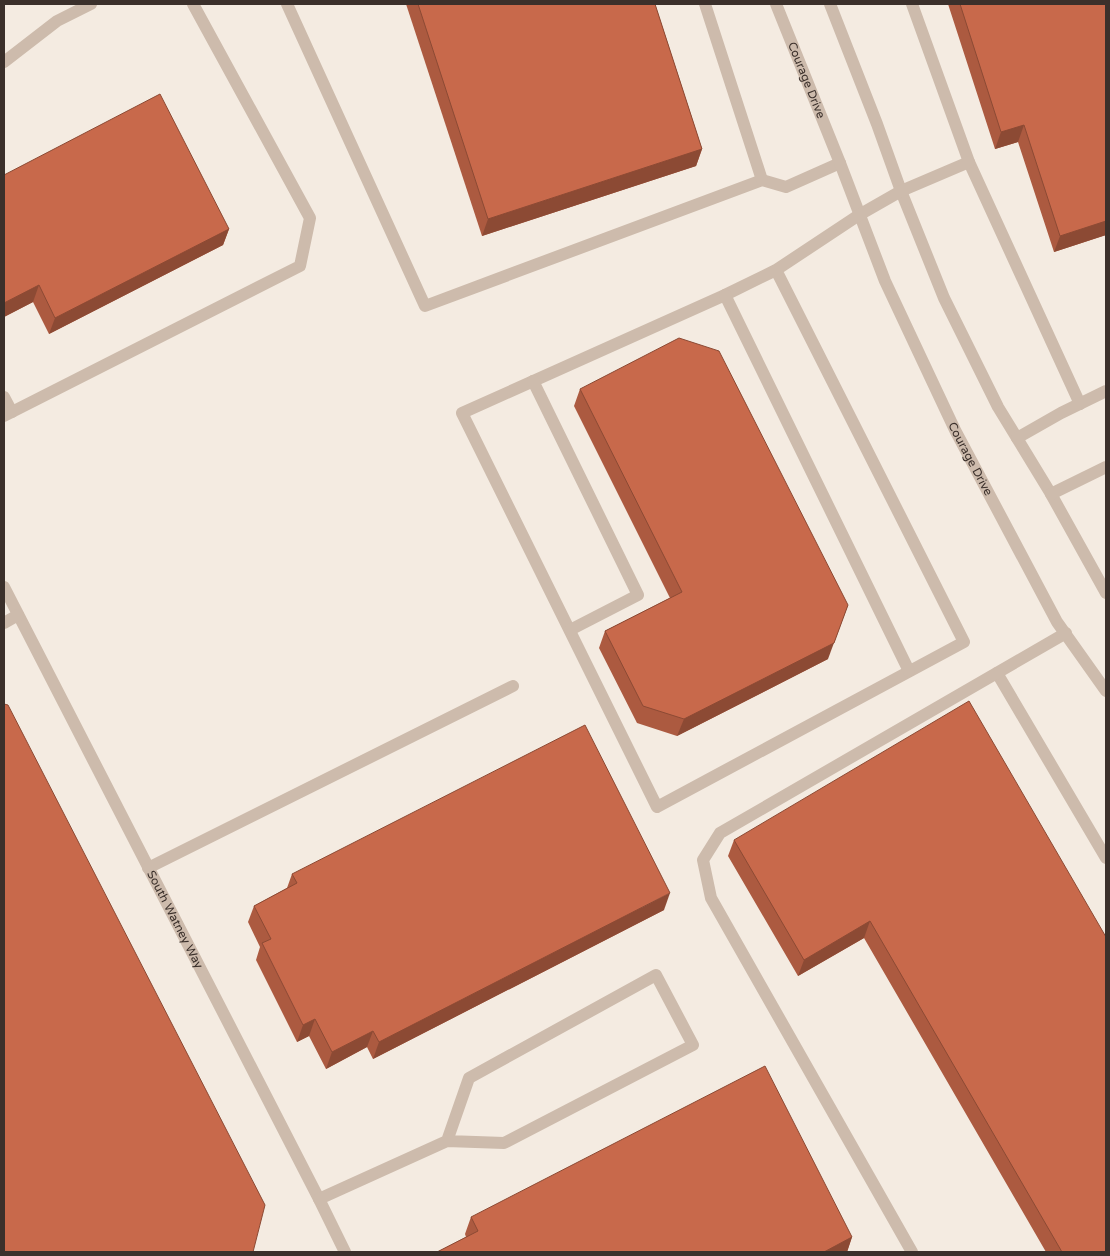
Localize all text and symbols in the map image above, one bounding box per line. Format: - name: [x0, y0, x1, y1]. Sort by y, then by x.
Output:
- street label: Courage Drive: [785, 40, 828, 121]
- street label: Courage Drive: [945, 420, 996, 498]
- street label: South Watney Way: [144, 868, 206, 971]

